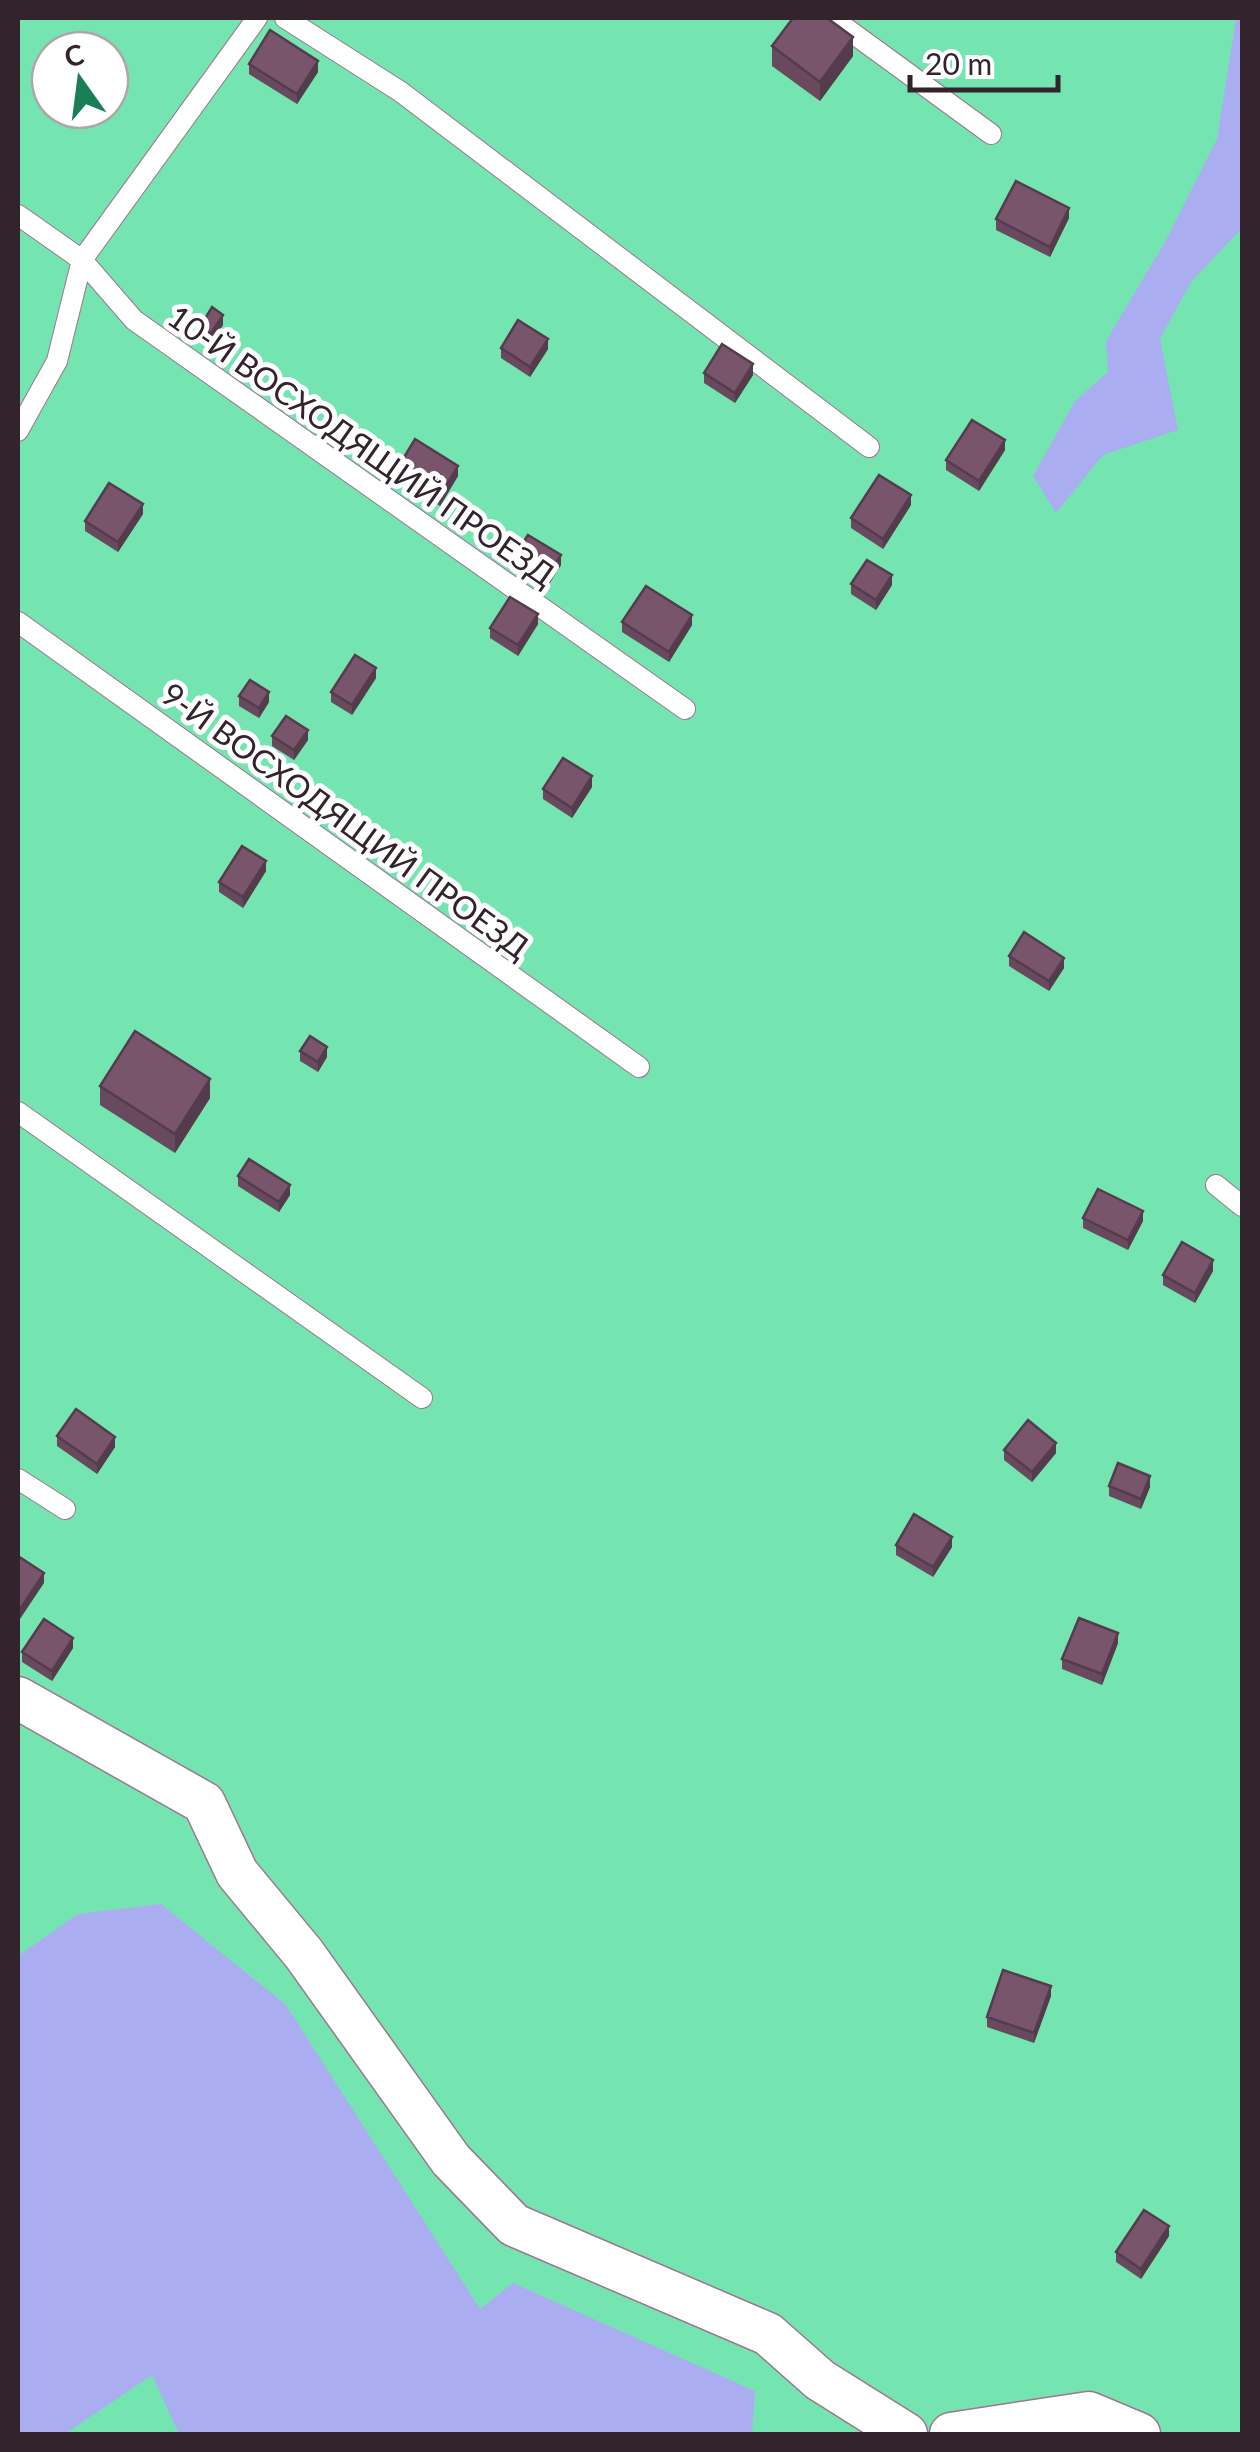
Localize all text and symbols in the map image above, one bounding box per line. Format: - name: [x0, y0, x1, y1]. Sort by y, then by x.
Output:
- north arrow: [30, 30, 130, 130]
- scale bar: [910, 30, 1058, 92]
- text: С: [61, 36, 87, 74]
- text: 20 m: [925, 45, 992, 81]
- street label: 10-Й ВОСХОДЯЩИЙ ПРОЕЗД: [161, 296, 563, 594]
- street label: 9-Й ВОСХОДЯЩИЙ ПРОЕЗД: [155, 673, 537, 967]

